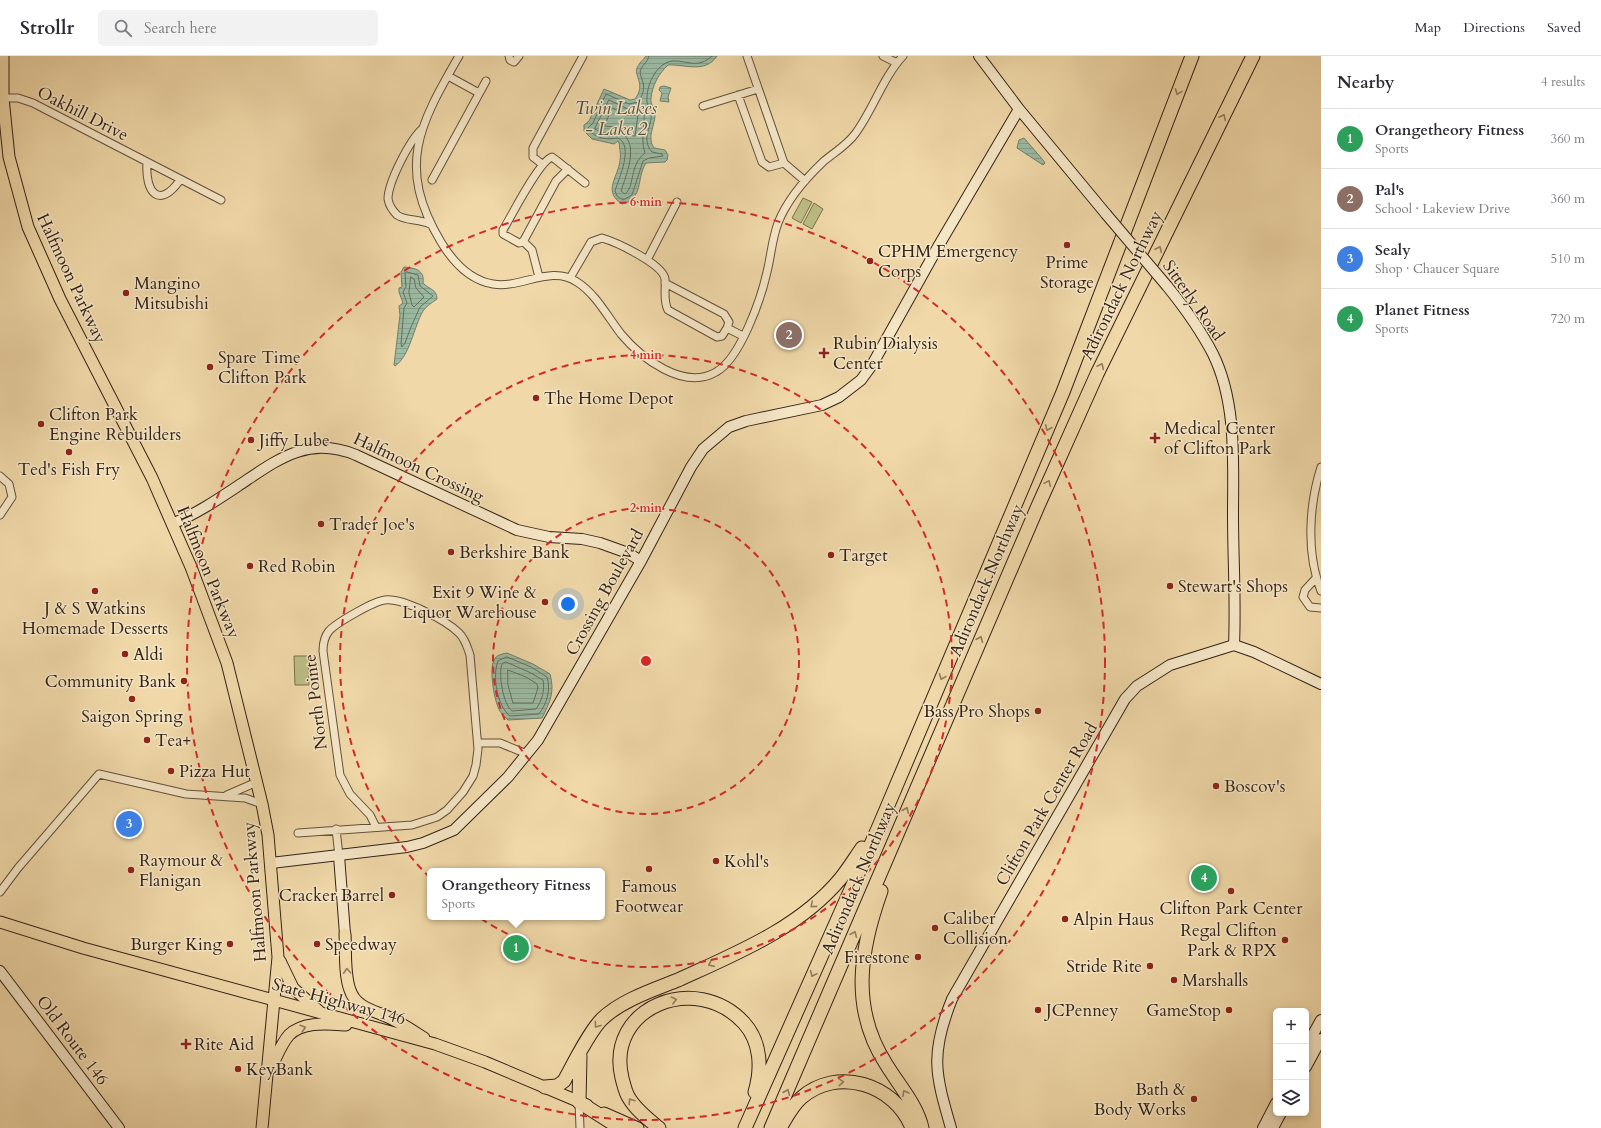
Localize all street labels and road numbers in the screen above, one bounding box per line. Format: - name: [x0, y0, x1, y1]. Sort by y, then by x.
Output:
- street label: Oakhill Drive: [33, 81, 132, 146]
- street label: Adirondack Northway: [1075, 207, 1168, 364]
- street label: Halfmoon Parkway: [31, 210, 112, 347]
- street label: Sitterly Road: [1157, 256, 1230, 345]
- street label: Halfmoon Crossing: [350, 427, 488, 508]
- street label: Adirondack Northway: [944, 501, 1029, 660]
- street label: Halfmoon Parkway: [172, 503, 246, 642]
- street label: Crossing Boulevard: [560, 525, 649, 660]
- street label: North Pointe: [298, 653, 333, 751]
- street label: Clifton Park Center Road: [990, 718, 1103, 890]
- street label: Adirondack Northway: [816, 799, 901, 958]
- street label: Halfmoon Parkway: [237, 821, 272, 963]
- street label: State Highway 146: [270, 973, 408, 1030]
- street label: Old Route 146: [31, 991, 114, 1090]

